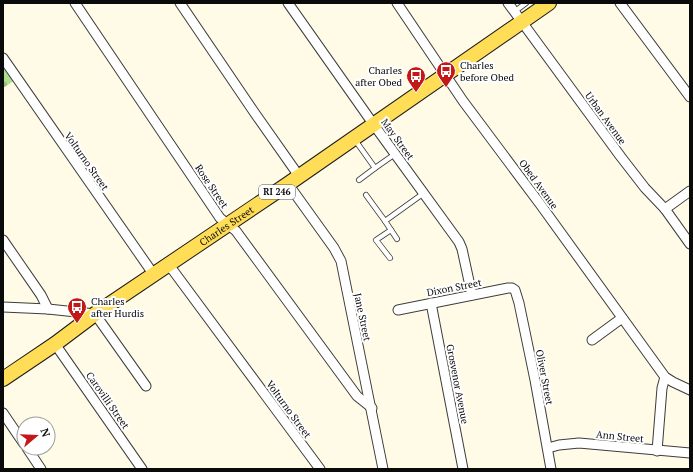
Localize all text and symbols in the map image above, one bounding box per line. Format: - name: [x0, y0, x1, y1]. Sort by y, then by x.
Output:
- place label: Charles before Obed: [460, 59, 514, 84]
- bus stop icon: Charles before Obed: [435, 60, 457, 88]
- place label: Charles after Obed: [355, 64, 402, 89]
- bus stop icon: Charles after Obed: [405, 65, 427, 93]
- street label: Urban Avenue: [582, 89, 629, 147]
- street label: May Street: [378, 116, 417, 163]
- street label: Volturno Street: [62, 130, 112, 193]
- street label: Obed Avenue: [516, 157, 561, 212]
- street label: Rose Street: [192, 162, 231, 211]
- road number: RI 246: [259, 185, 295, 199]
- street label: Charles Street: [197, 203, 256, 249]
- street label: Dixon Street: [425, 276, 483, 299]
- street label: Jane Street: [351, 292, 374, 342]
- place label: Charles after Hurdis: [91, 295, 144, 320]
- bus stop icon: Charles after Hurdis: [66, 296, 88, 324]
- street label: Grosvenor Avenue: [443, 343, 472, 425]
- street label: Oliver Street: [533, 348, 556, 406]
- street label: Carovilli Street: [83, 369, 132, 432]
- street label: Volturno Street: [263, 378, 314, 441]
- north arrow: [16, 416, 56, 456]
- text: N: [37, 427, 54, 440]
- street label: Ann Street: [595, 428, 645, 445]

